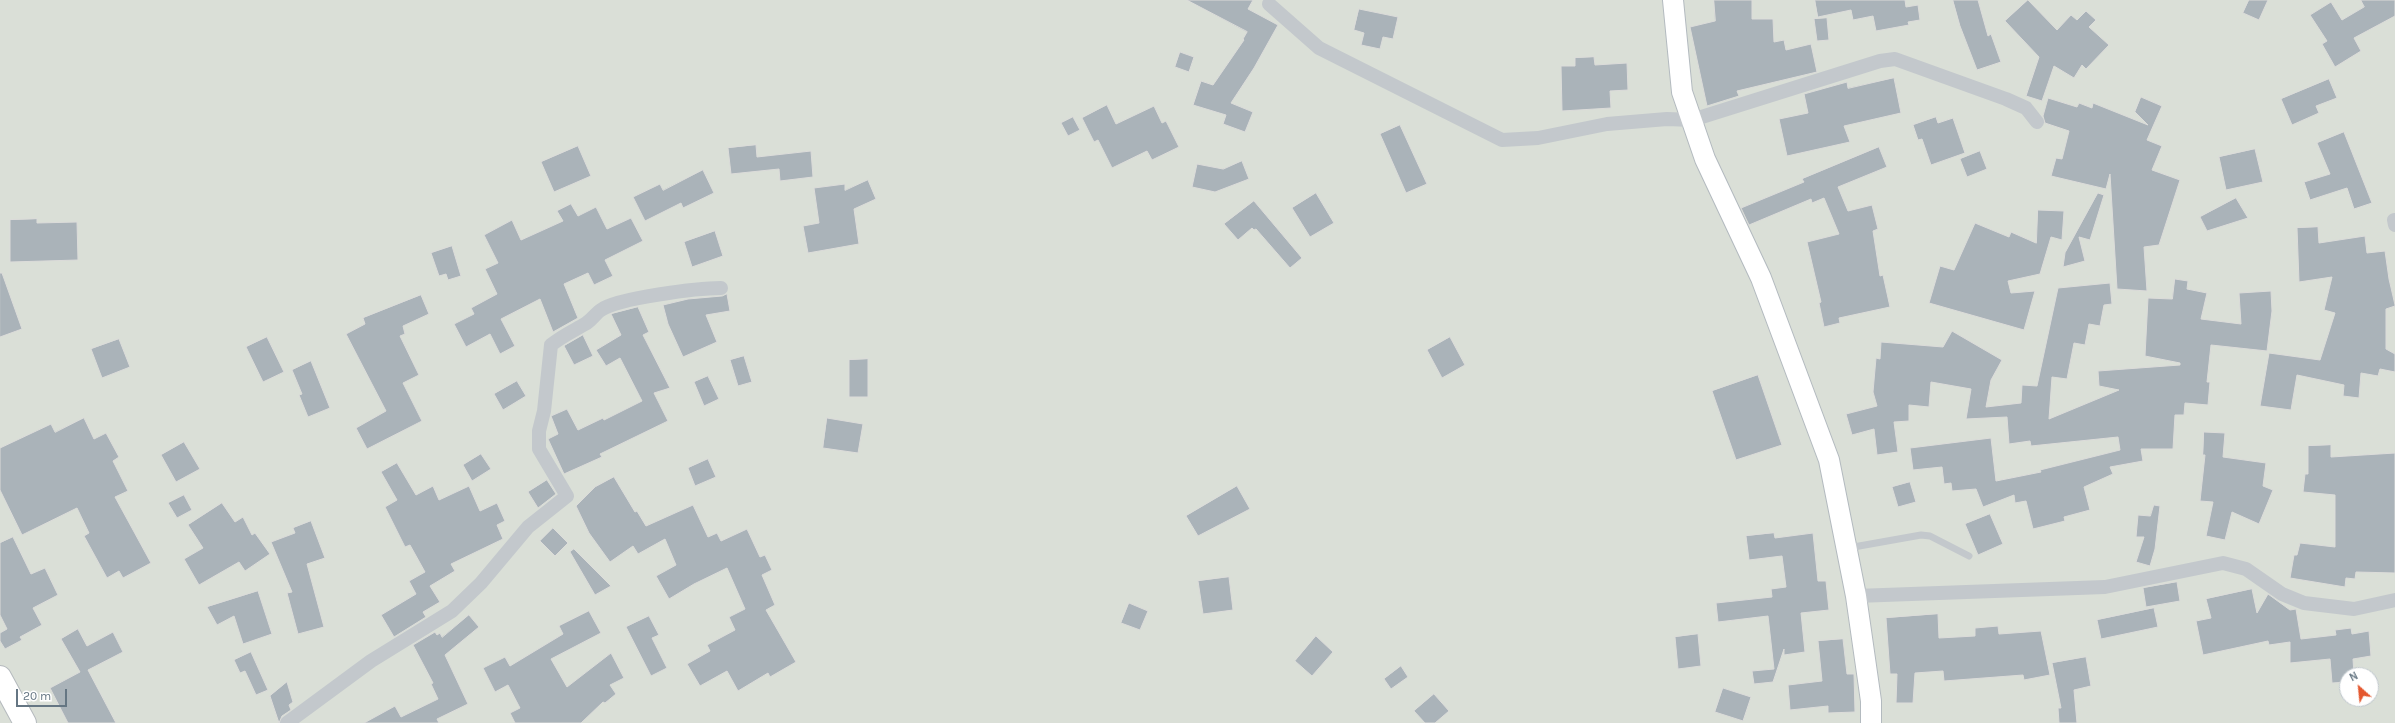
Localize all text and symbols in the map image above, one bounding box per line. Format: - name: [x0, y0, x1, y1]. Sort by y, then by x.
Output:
- north arrow: [2339, 667, 2379, 707]
- text: N: [2347, 669, 2360, 684]
- scale bar: [18, 681, 69, 707]
- text: 20 m: [23, 689, 51, 703]

